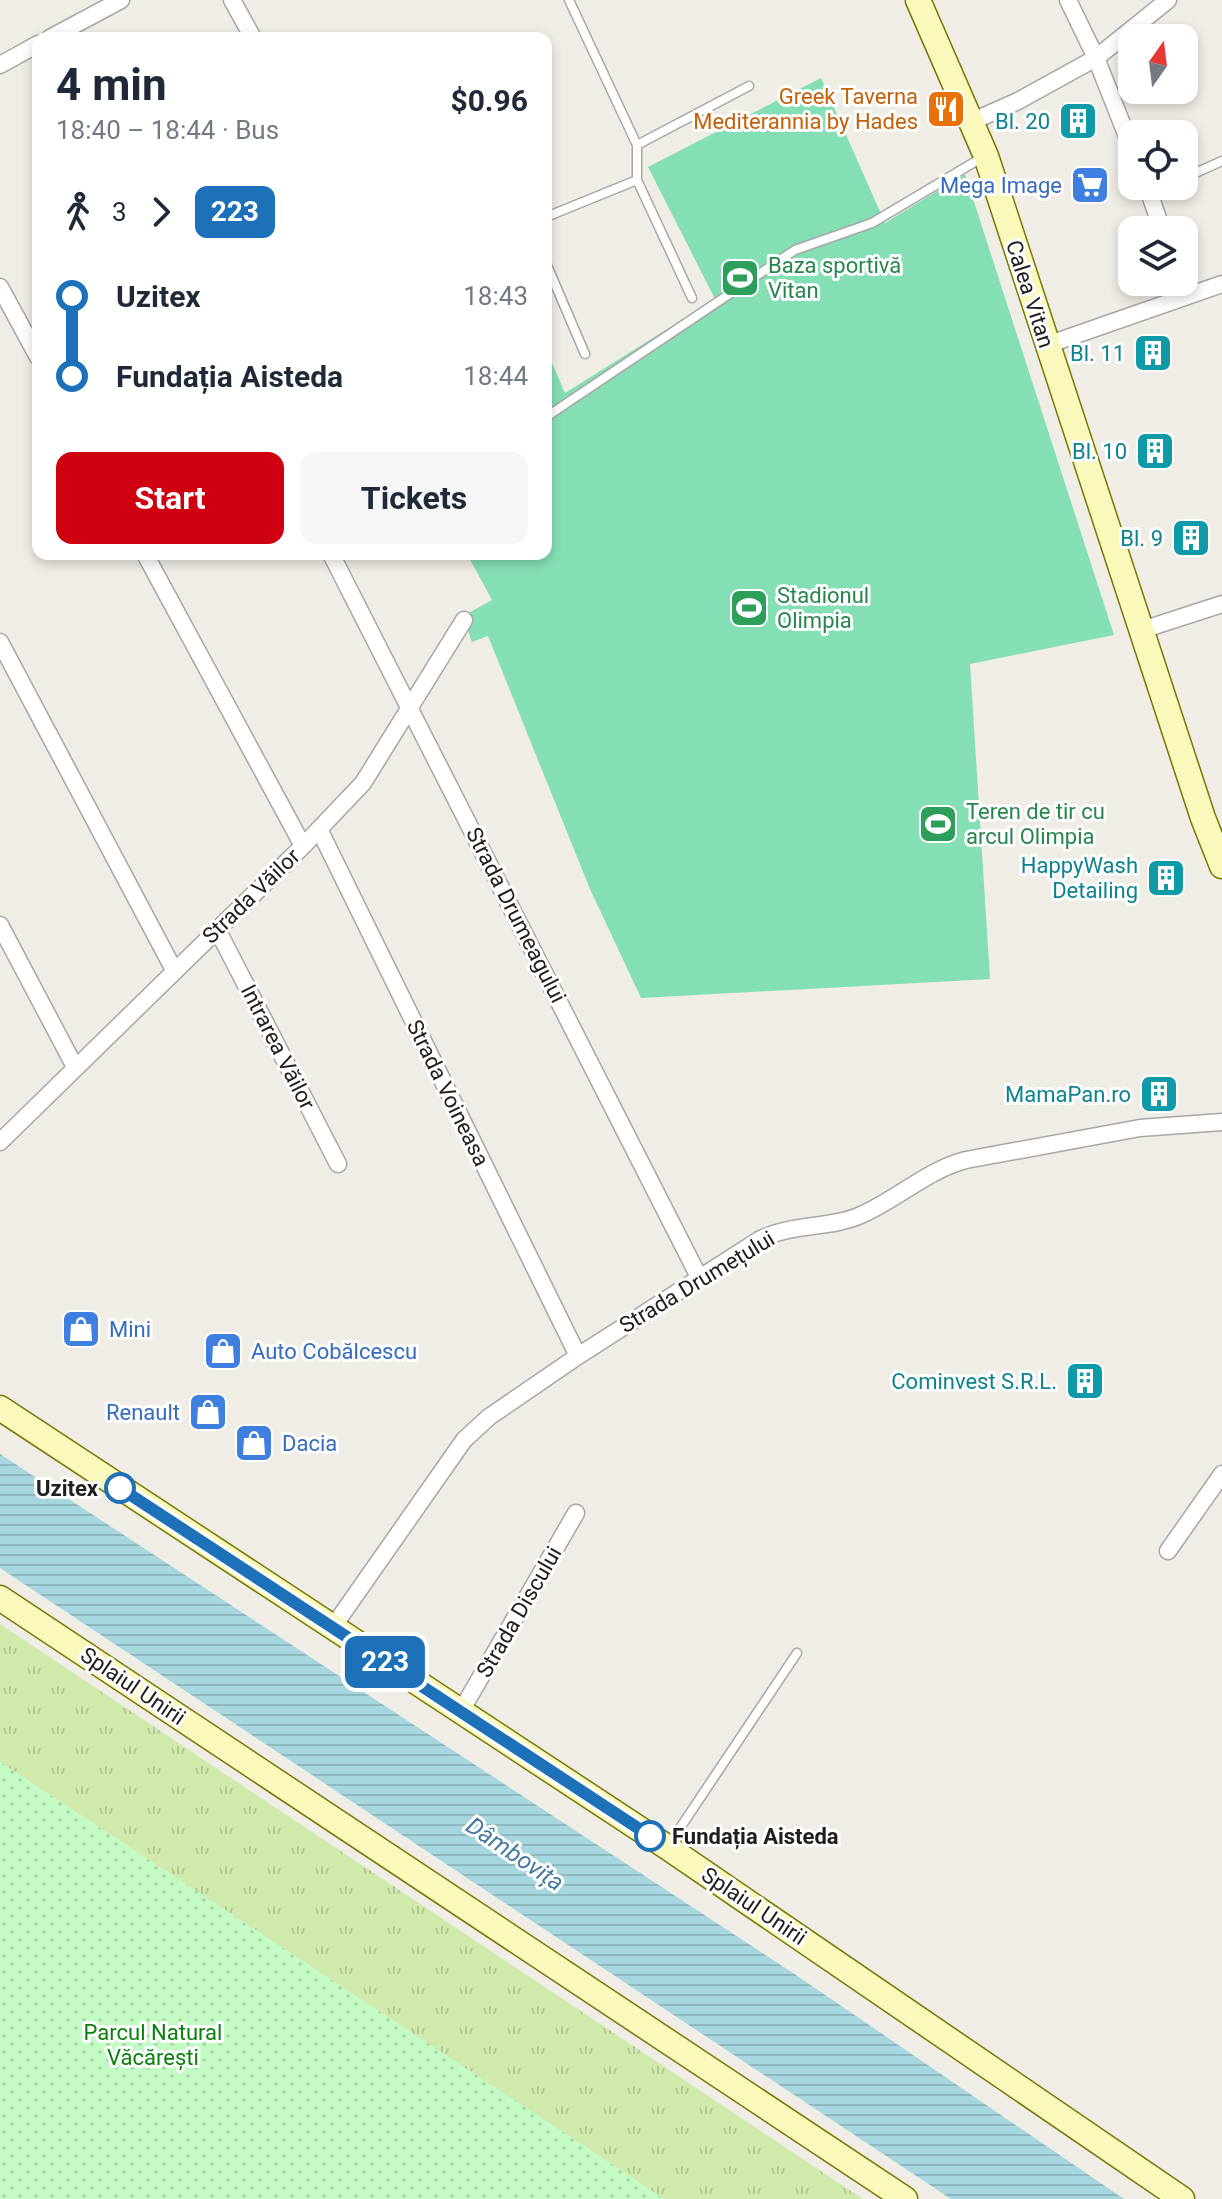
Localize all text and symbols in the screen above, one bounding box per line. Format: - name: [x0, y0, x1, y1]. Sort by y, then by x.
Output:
- north arrow: [1118, 24, 1198, 104]
- map controls: [1118, 24, 1198, 296]
- text: 4 min: [56, 59, 167, 111]
- text: $0.96: [450, 83, 528, 118]
- place label: Greek Taverna Mediterannia by Hades: [693, 84, 918, 134]
- restaurant icon: Greek Taverna Mediterannia by Hades: [925, 88, 967, 130]
- building icon: Bl. 20: [1057, 100, 1099, 142]
- place label: Bl. 20: [995, 109, 1050, 134]
- text: 18:40 – 18:44 · Bus: [56, 115, 279, 145]
- button: locate: [1118, 120, 1198, 200]
- supermarket icon: Mega Image: [1069, 164, 1111, 206]
- place label: Mega Image: [940, 173, 1062, 198]
- icon: walk: [56, 190, 100, 234]
- icon: forward: [139, 190, 183, 234]
- text: 223: [211, 195, 259, 228]
- text: 3: [112, 197, 127, 227]
- button: layers: [1118, 216, 1198, 296]
- street label: Calea Vitan: [1001, 237, 1059, 351]
- place label: Baza sportivă Vitan: [768, 253, 901, 303]
- sports icon: Baza sportivă Vitan: [719, 257, 761, 299]
- text: Uzitex: [116, 279, 201, 314]
- text: 18:43: [463, 281, 528, 311]
- building icon: Bl. 11: [1132, 332, 1174, 374]
- place label: Bl. 11: [1070, 341, 1125, 366]
- text: Fundația Aisteda: [116, 359, 343, 394]
- text: 18:44: [463, 361, 528, 391]
- building icon: Bl. 10: [1134, 430, 1176, 472]
- place label: Bl. 10: [1072, 439, 1127, 464]
- button: Start: [56, 452, 284, 544]
- button: Tickets: [300, 452, 528, 544]
- building icon: Bl. 9: [1170, 517, 1212, 559]
- place label: Bl. 9: [1120, 526, 1163, 551]
- place label: Stadionul Olimpia: [777, 583, 869, 633]
- sports icon: Stadionul Olimpia: [728, 587, 770, 629]
- place label: Teren de tir cu arcul Olimpia: [966, 799, 1105, 849]
- sports icon: Teren de tir cu arcul Olimpia: [917, 803, 959, 845]
- street label: Strada Drumeagului: [461, 823, 571, 1007]
- street label: Strada Văilor: [197, 843, 305, 949]
- place label: HappyWash Detailing: [1021, 853, 1138, 903]
- building icon: HappyWash Detailing: [1145, 857, 1187, 899]
- street label: Intrarea Văilor: [236, 980, 320, 1114]
- street label: Strada Voineasa: [402, 1016, 494, 1170]
- building icon: MamaPan.ro: [1138, 1073, 1180, 1115]
- place label: MamaPan.ro: [1005, 1082, 1131, 1107]
- street label: Strada Drumețului: [615, 1226, 779, 1339]
- shop icon: Mini: [60, 1308, 102, 1350]
- place label: Mini: [109, 1317, 151, 1342]
- shop icon: Auto Cobălcescu: [202, 1330, 244, 1372]
- place label: Auto Cobălcescu: [251, 1339, 417, 1364]
- building icon: Cominvest S.R.L.: [1064, 1360, 1106, 1402]
- place label: Cominvest S.R.L.: [891, 1369, 1057, 1394]
- shop icon: Renault: [187, 1391, 229, 1433]
- place label: Renault: [106, 1400, 180, 1425]
- shop icon: Dacia: [233, 1422, 275, 1464]
- place label: Dacia: [282, 1431, 337, 1456]
- marker: Uzitex: [105, 1473, 135, 1503]
- place label: Uzitex: [36, 1476, 99, 1501]
- street label: Strada Discului: [471, 1542, 567, 1682]
- line badge: 223: [339, 1636, 431, 1688]
- street label: Splaiul Unirii: [76, 1642, 190, 1730]
- text: 223: [361, 1645, 409, 1678]
- water label: Dâmbovița: [461, 1811, 569, 1897]
- marker: Fundația Aisteda: [635, 1821, 665, 1851]
- place label: Fundația Aisteda: [672, 1824, 839, 1850]
- street label: Splaiul Unirii: [697, 1862, 811, 1950]
- park label: Parcul Natural Văcărești: [84, 2020, 222, 2071]

